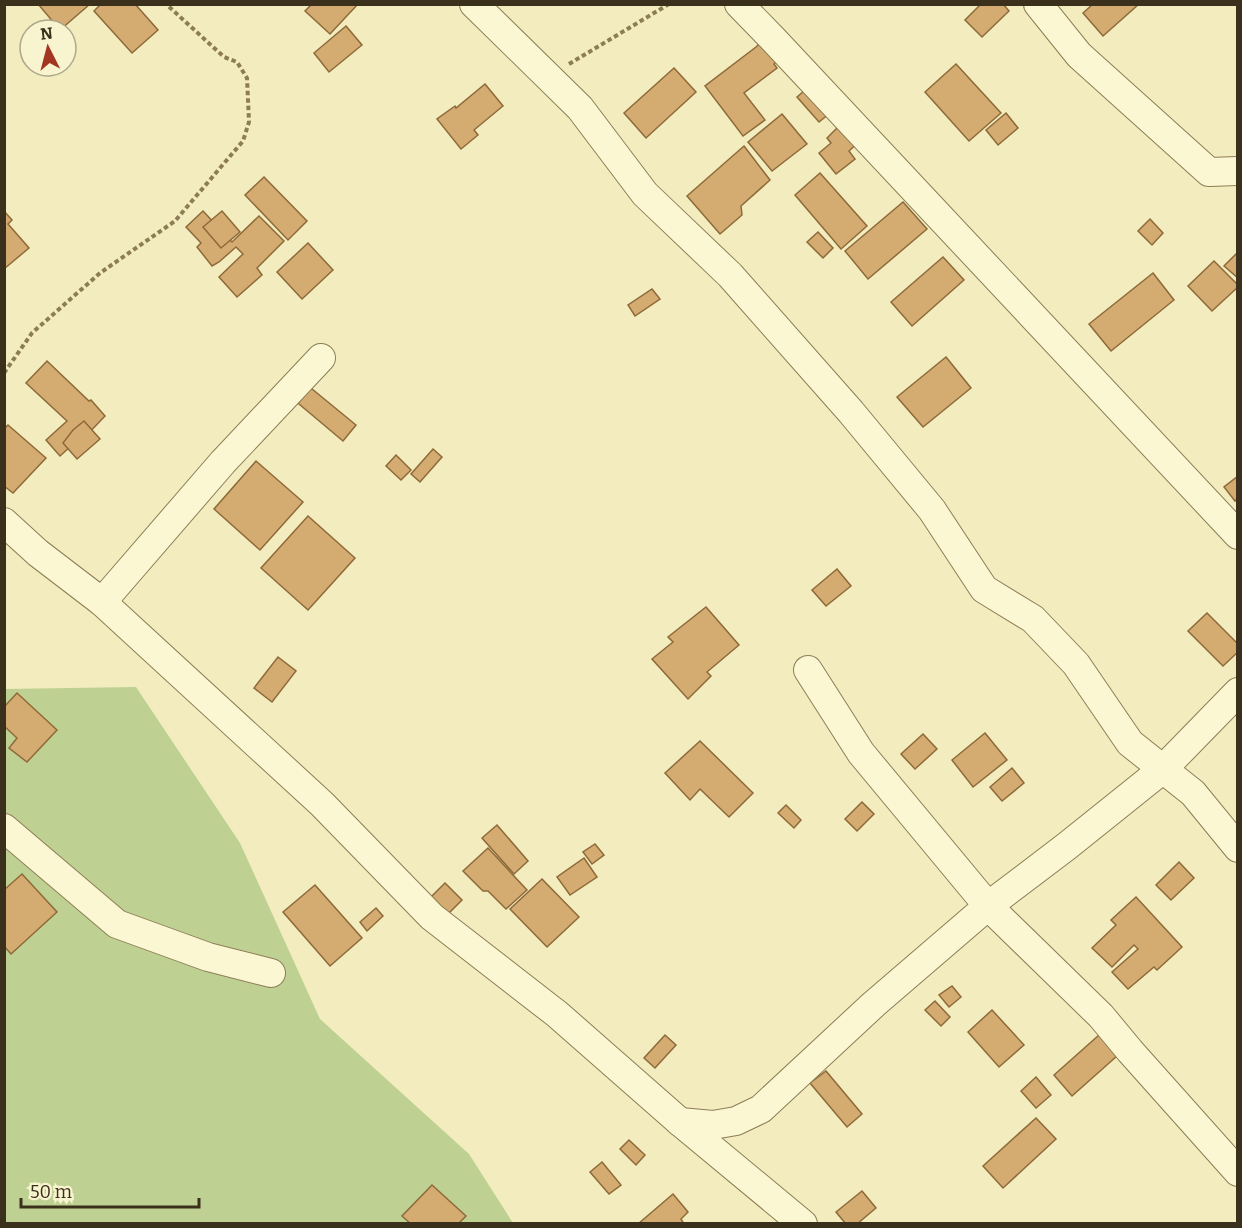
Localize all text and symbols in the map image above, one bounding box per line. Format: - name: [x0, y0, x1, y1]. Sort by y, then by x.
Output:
- north arrow: [18, 18, 78, 78]
- text: N: [39, 23, 54, 44]
- scale bar: [21, 1171, 200, 1209]
- text: 50 m: [30, 1181, 72, 1203]

